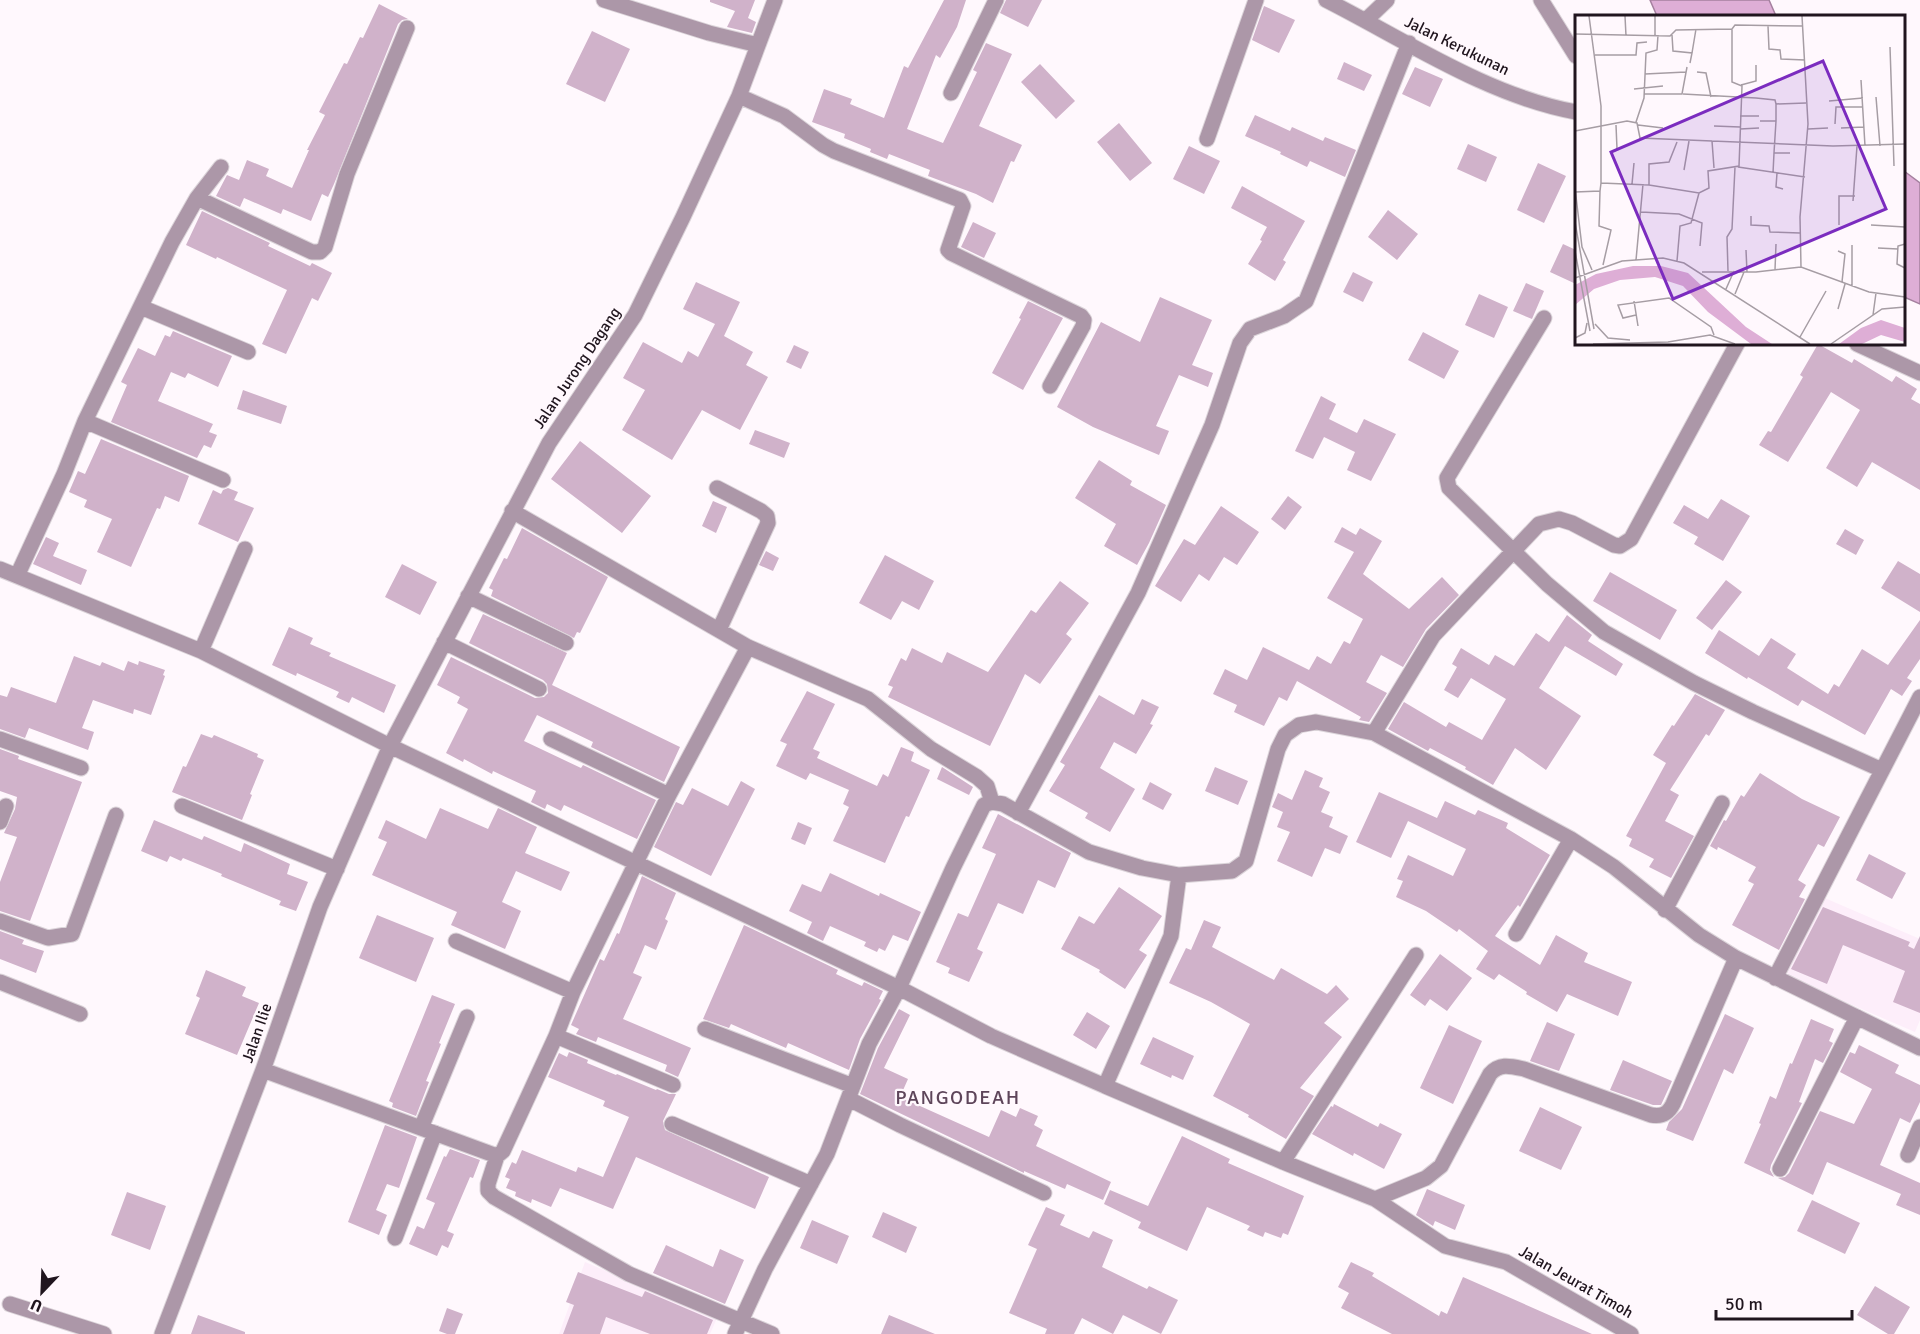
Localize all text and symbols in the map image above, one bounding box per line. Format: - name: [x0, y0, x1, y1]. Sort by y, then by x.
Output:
- street label: Jalan Kerukunan: [1401, 12, 1513, 80]
- inset map: [1575, 15, 1905, 345]
- street label: Jalan Jurong Dagang: [529, 303, 625, 433]
- street label: Jalan Ilie: [238, 1001, 276, 1065]
- district label: PANGODEAH: [895, 1085, 1021, 1110]
- street label: Jalan Jeurat Timoh: [1515, 1241, 1637, 1323]
- north arrow: [12, 1262, 72, 1322]
- scale bar: [1716, 1283, 1852, 1321]
- text: 50 m: [1725, 1293, 1763, 1315]
- text: U: [28, 1294, 45, 1316]

